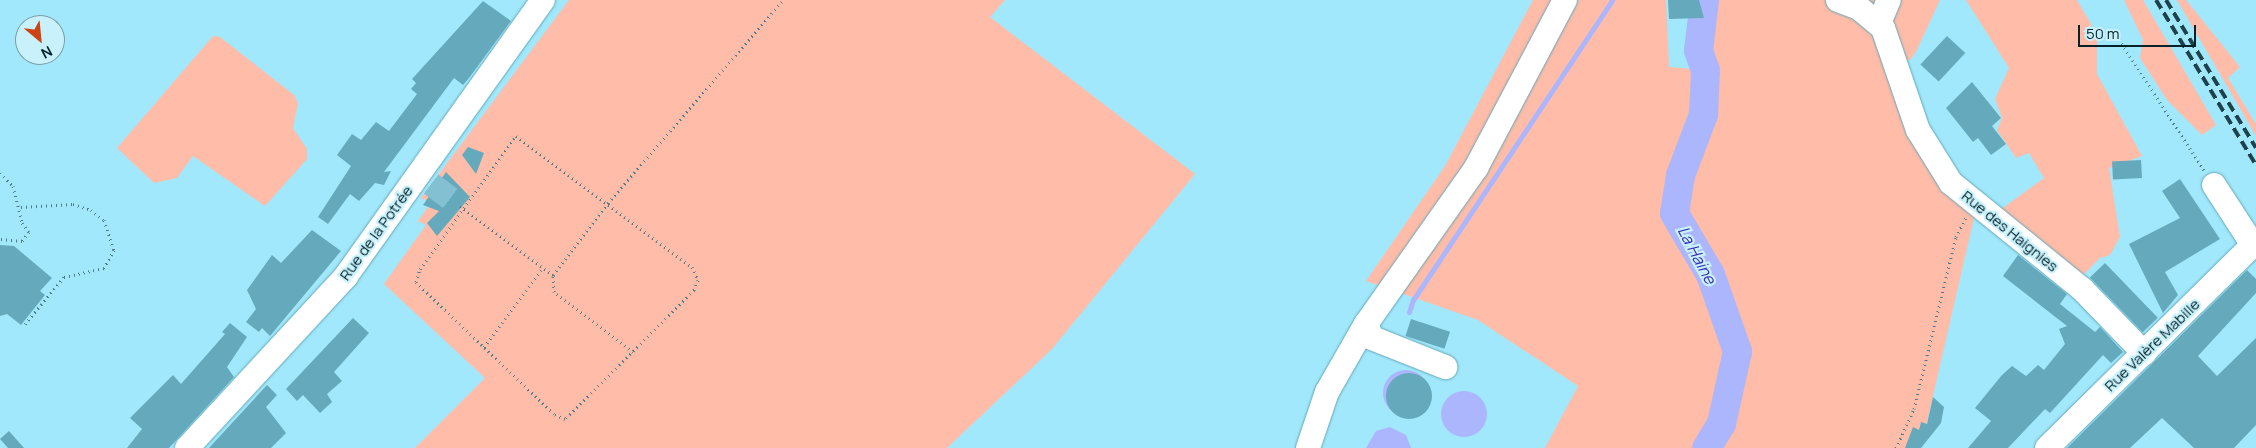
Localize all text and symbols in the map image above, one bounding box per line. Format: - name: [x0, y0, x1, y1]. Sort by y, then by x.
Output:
- north arrow: [15, 15, 65, 65]
- scale bar: [2081, 15, 2198, 47]
- text: 50 m: [2086, 23, 2120, 44]
- text: N: [38, 42, 56, 64]
- street label: Rue de la Potrée: [336, 182, 416, 284]
- street label: Rue des Haignies: [1958, 187, 2062, 275]
- water label: La Haine: [1674, 223, 1720, 287]
- street label: Rue Valère Mabille: [2101, 295, 2203, 395]

